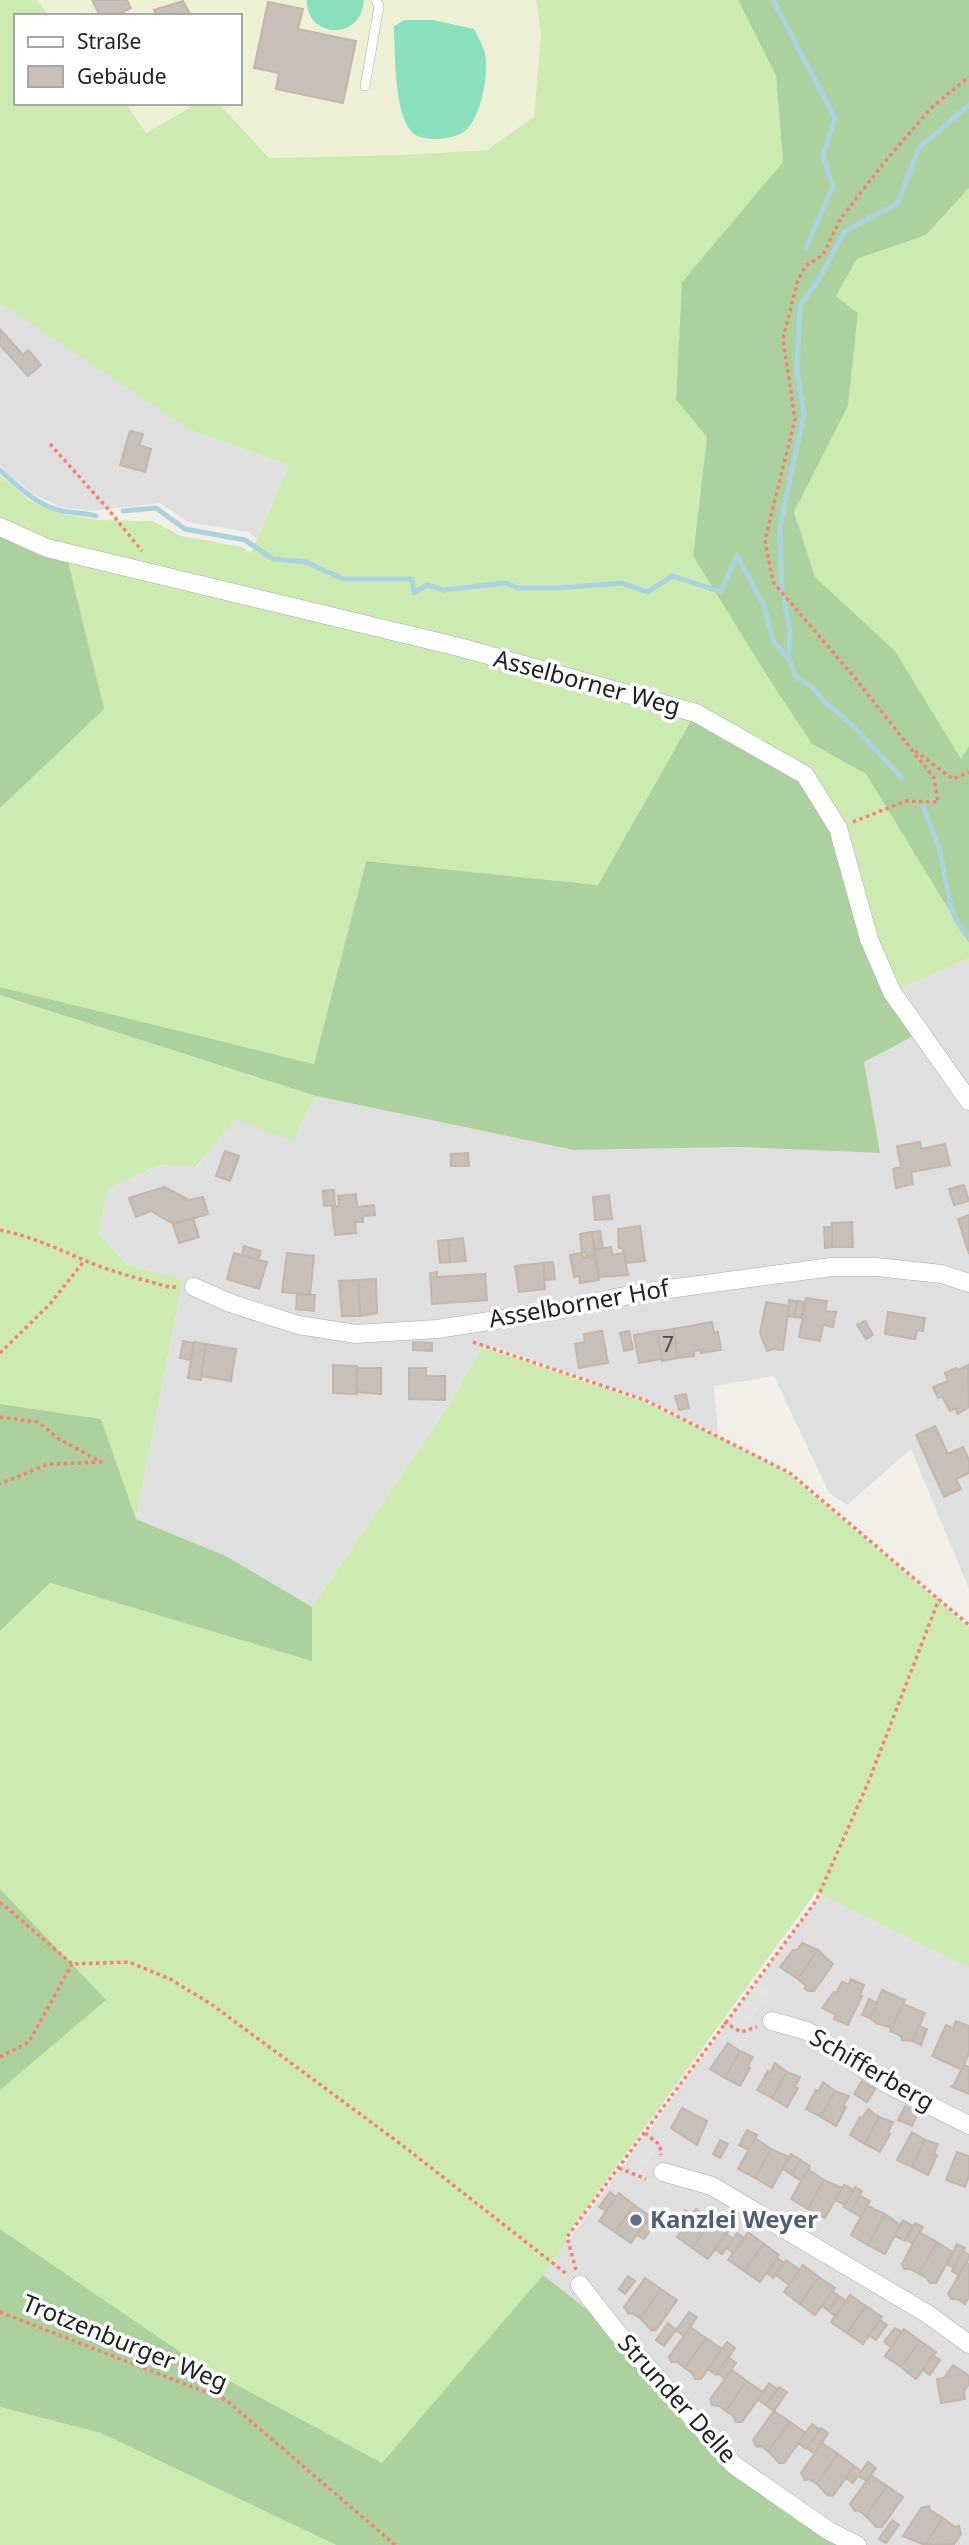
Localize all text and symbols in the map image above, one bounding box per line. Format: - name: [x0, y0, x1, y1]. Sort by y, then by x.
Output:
- legend: [14, 14, 242, 105]
- text: Straße: [77, 27, 141, 55]
- text: Gebäude: [77, 62, 167, 90]
- street label: Asselborner Weg: [490, 641, 684, 722]
- street label: Asselborner Hof: [486, 1270, 673, 1335]
- house number: 7: [662, 1330, 674, 1358]
- street label: Schifferberg: [805, 2020, 941, 2118]
- place label: Kanzlei Weyer: [650, 2202, 818, 2235]
- marker: Kanzlei Weyer: [628, 2212, 644, 2228]
- street label: Trotzenburger Weg: [18, 2285, 233, 2398]
- street label: Strunder Delle: [611, 2326, 745, 2470]

